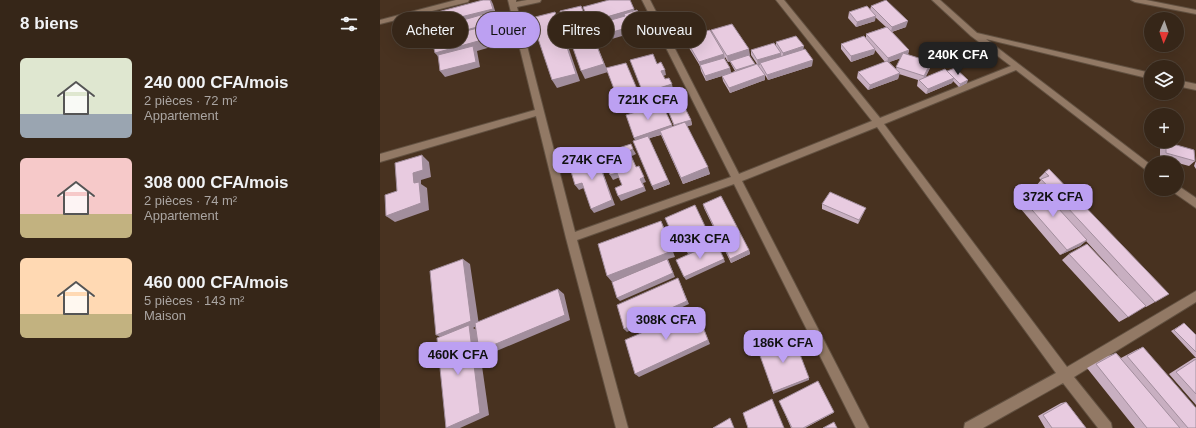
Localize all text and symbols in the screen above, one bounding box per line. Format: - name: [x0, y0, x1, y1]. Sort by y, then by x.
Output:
- chip: Acheter: [392, 12, 468, 48]
- chip: Louer: [476, 12, 540, 48]
- chip: Filtres: [548, 12, 614, 48]
- chip: Nouveau: [622, 12, 706, 48]
- north arrow: [1144, 12, 1184, 52]
- map controls: [1144, 12, 1184, 196]
- icon: filters: [338, 13, 360, 35]
- text: 8 biens: [20, 14, 79, 33]
- pin: 240K CFA: [917, 42, 999, 76]
- text: 240K CFA: [928, 47, 988, 62]
- button: layers: [1144, 60, 1184, 100]
- text: 240 000 CFA/mois: [144, 73, 289, 92]
- icon: home: [52, 74, 100, 122]
- pin: 721K CFA: [607, 87, 689, 121]
- text: 721K CFA: [618, 92, 678, 107]
- text: 2 pièces · 72 m²: [144, 93, 237, 108]
- text: Appartement: [144, 108, 218, 123]
- button: +: [1144, 108, 1184, 148]
- pin: 274K CFA: [551, 147, 633, 181]
- text: 274K CFA: [562, 152, 622, 167]
- button: −: [1144, 156, 1184, 196]
- text: 308 000 CFA/mois: [144, 173, 289, 192]
- icon: home: [52, 174, 100, 222]
- pin: 372K CFA: [1012, 184, 1094, 218]
- text: 372K CFA: [1023, 189, 1083, 204]
- text: 2 pièces · 74 m²: [144, 193, 237, 208]
- text: Appartement: [144, 208, 218, 223]
- pin: 403K CFA: [659, 226, 741, 260]
- text: 403K CFA: [670, 231, 730, 246]
- text: 460 000 CFA/mois: [144, 273, 289, 292]
- icon: home: [52, 274, 100, 322]
- text: 5 pièces · 143 m²: [144, 293, 244, 308]
- pin: 308K CFA: [625, 307, 707, 341]
- text: Maison: [144, 308, 186, 323]
- text: 308K CFA: [636, 312, 696, 327]
- pin: 186K CFA: [742, 330, 824, 364]
- text: 186K CFA: [753, 335, 813, 350]
- pin: 460K CFA: [417, 342, 499, 376]
- text: 460K CFA: [428, 347, 488, 362]

